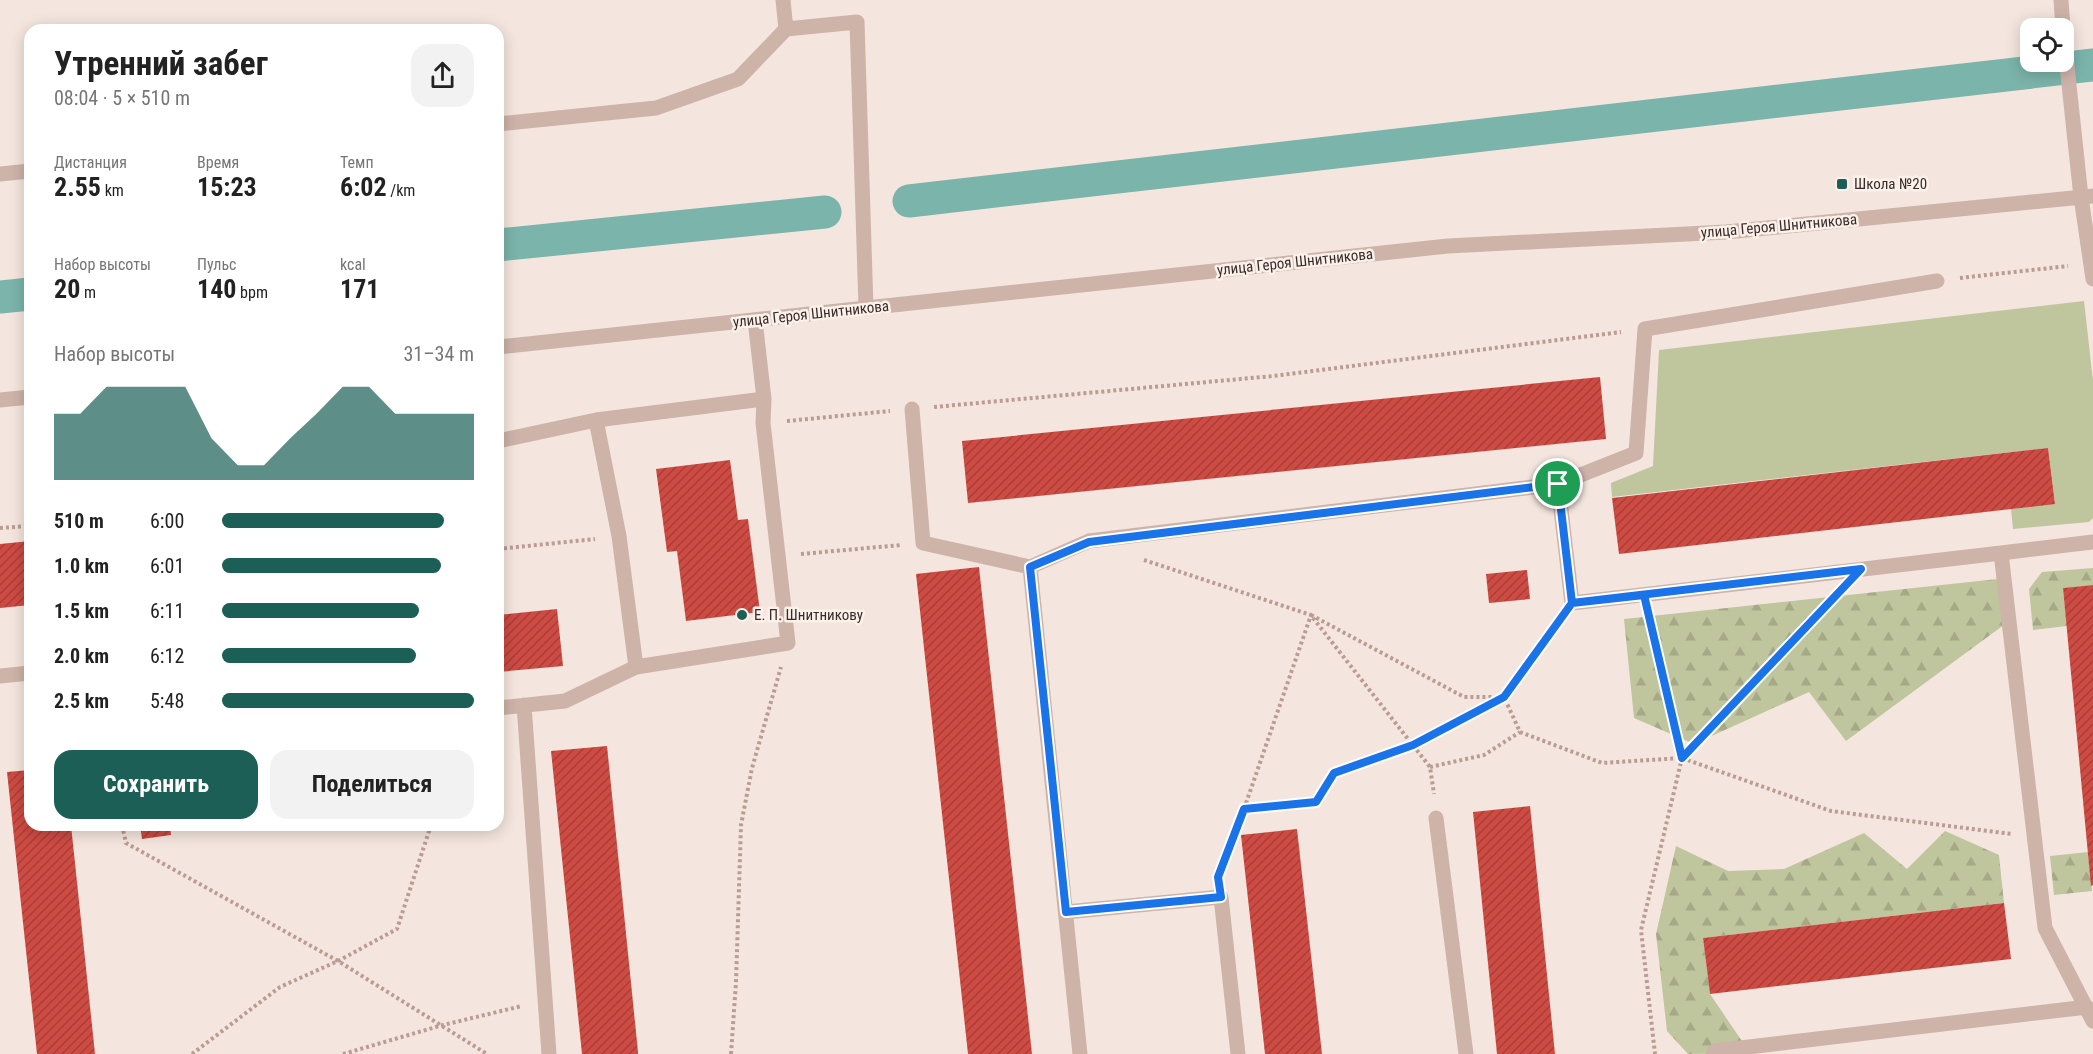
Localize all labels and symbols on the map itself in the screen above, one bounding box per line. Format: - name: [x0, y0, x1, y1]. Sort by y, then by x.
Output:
- place label: Школа №20: [1854, 175, 1927, 193]
- marker: Школа №20: [1835, 177, 1849, 191]
- street label: улица Героя Шнитникова: [1700, 210, 1858, 242]
- street label: улица Героя Шнитникова: [1216, 245, 1374, 279]
- street label: улица Героя Шнитникова: [732, 297, 890, 331]
- pin: [1532, 458, 1583, 509]
- place label: Е. П. Шнитникову: [754, 606, 863, 624]
- marker: Е. П. Шнитникову: [735, 608, 749, 622]

